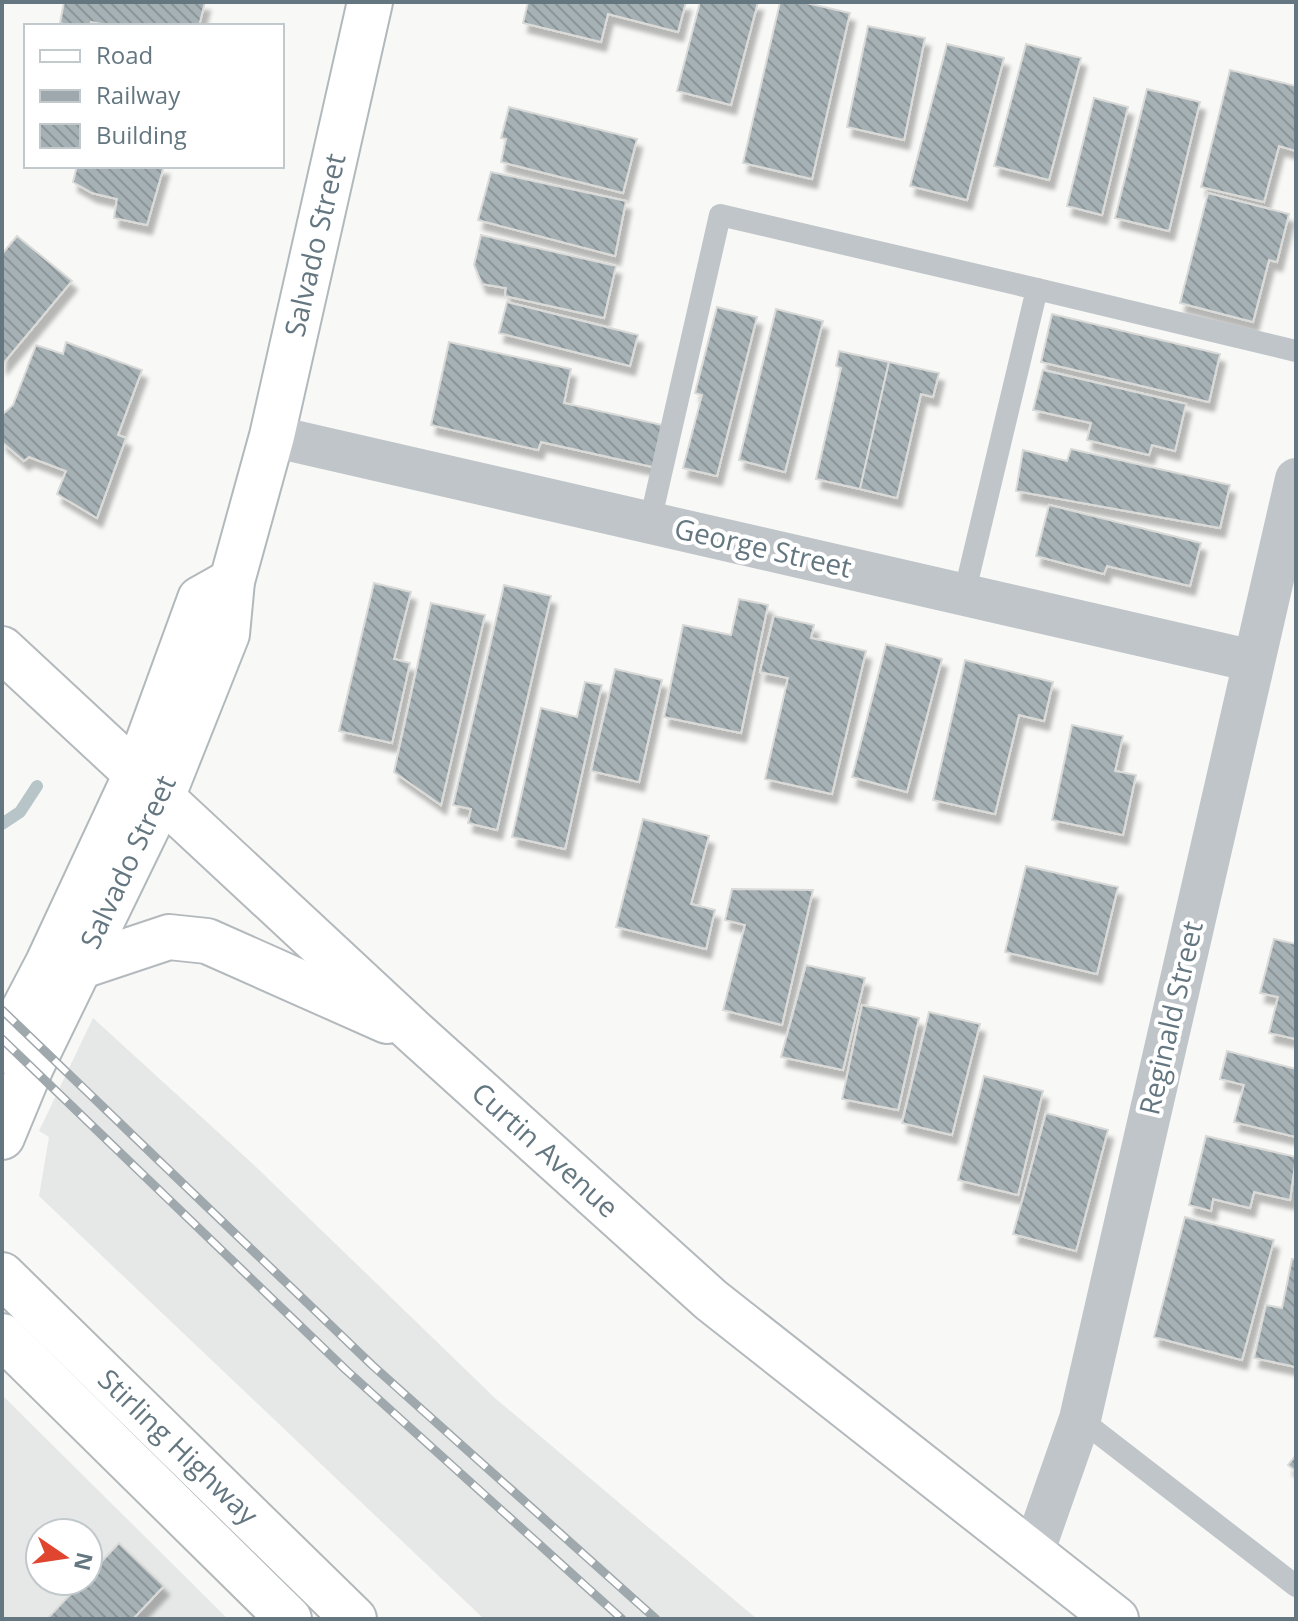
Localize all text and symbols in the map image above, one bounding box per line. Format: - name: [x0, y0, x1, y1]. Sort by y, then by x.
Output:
- legend: [24, 24, 284, 168]
- text: Road: [96, 38, 153, 71]
- text: Railway: [96, 78, 181, 111]
- text: Building: [96, 118, 187, 151]
- street label: Salvado Street: [274, 149, 354, 340]
- street label: George Street: [671, 508, 856, 586]
- street label: Salvado Street: [70, 769, 184, 954]
- street label: Reginald Street: [1129, 917, 1211, 1118]
- street label: Curtin Avenue: [464, 1073, 627, 1225]
- street label: Stirling Highway: [90, 1360, 268, 1533]
- north arrow: [24, 1517, 104, 1597]
- text: N: [68, 1550, 101, 1574]

